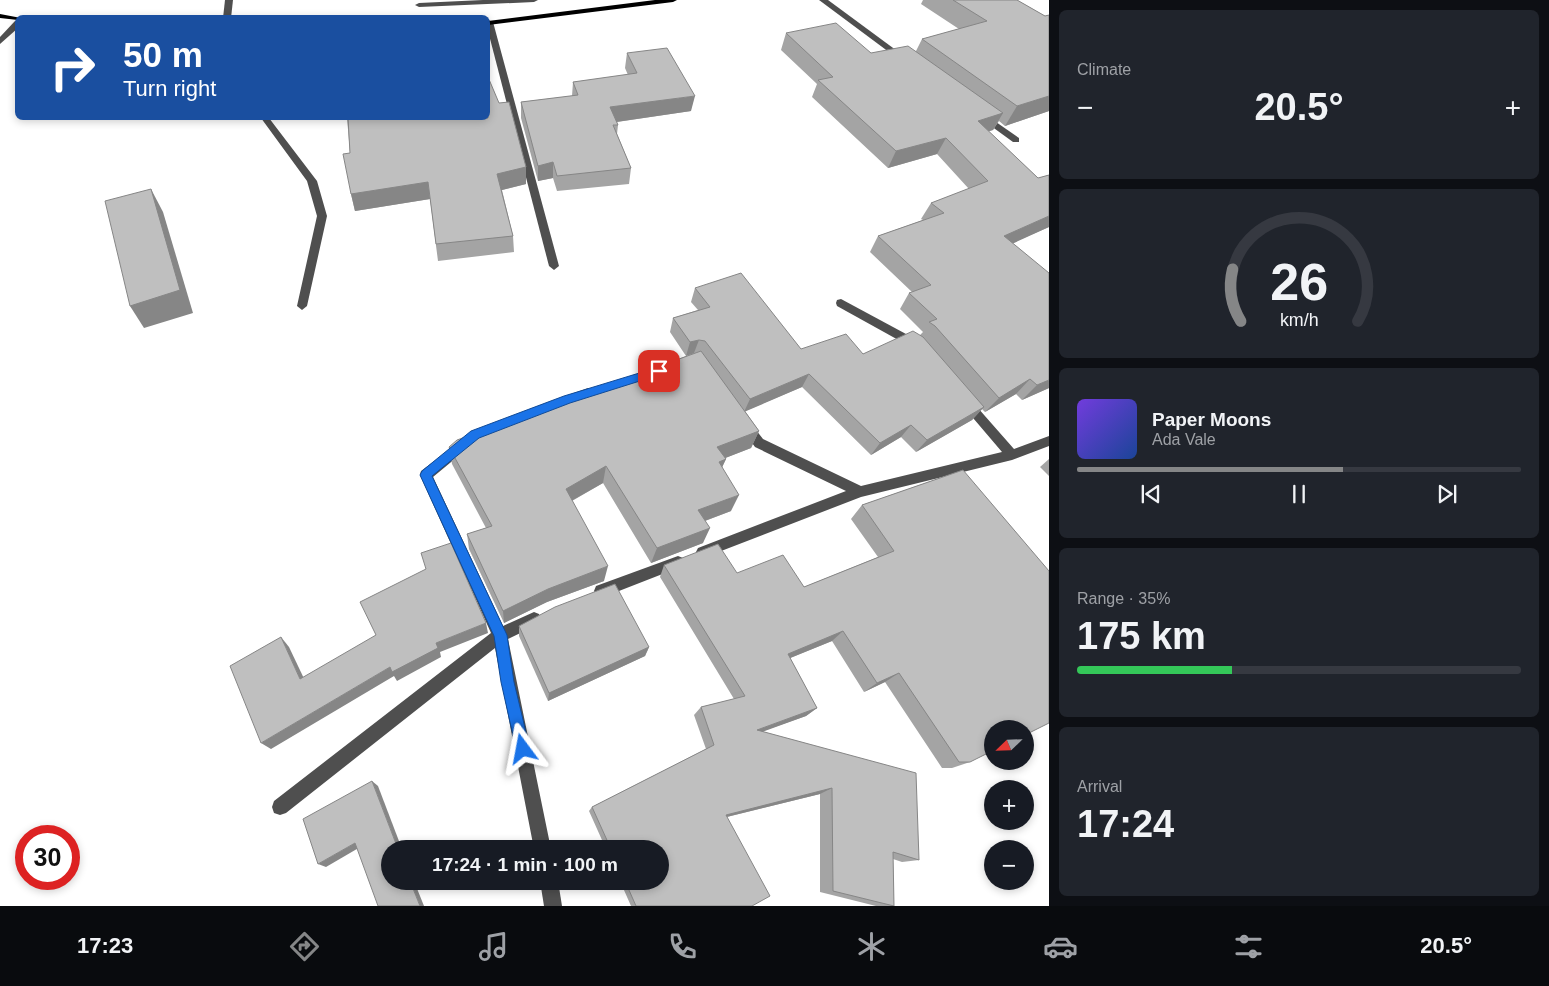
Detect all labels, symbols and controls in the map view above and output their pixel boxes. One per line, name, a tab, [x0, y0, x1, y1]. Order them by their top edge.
icon: right	[40, 35, 105, 100]
text: 50 m	[123, 35, 203, 74]
text: Climate	[1077, 61, 1131, 78]
text: Turn right	[123, 76, 216, 101]
text: 20.5°	[1254, 86, 1344, 128]
text: −	[1077, 92, 1093, 123]
text: +	[1505, 92, 1521, 123]
text: 26	[1270, 253, 1328, 311]
text: km/h	[1280, 310, 1318, 330]
pin	[638, 350, 680, 392]
icon: arrive	[645, 357, 673, 385]
text: Paper Moons	[1152, 409, 1271, 430]
text: Ada Vale	[1152, 431, 1216, 448]
icon: previous	[1137, 480, 1165, 508]
icon: pause	[1285, 480, 1313, 508]
icon: next	[1433, 480, 1461, 508]
text: Range · 35%	[1077, 590, 1170, 607]
text: 175 km	[1077, 615, 1206, 657]
north arrow	[984, 720, 1034, 770]
map controls	[984, 720, 1034, 890]
position arrow	[496, 722, 548, 774]
text: Arrival	[1077, 778, 1122, 795]
button: +	[984, 780, 1034, 830]
text: 17:24	[1077, 803, 1174, 845]
speed limit sign: 30	[15, 825, 80, 890]
button: −	[984, 840, 1034, 890]
text: 17:24 · 1 min · 100 m	[432, 854, 618, 875]
icon: directions	[287, 929, 322, 964]
icon: music	[476, 929, 511, 964]
icon: phone	[665, 929, 700, 964]
icon: climate	[854, 929, 889, 964]
icon: car	[1043, 929, 1078, 964]
icon: filters	[1231, 929, 1266, 964]
text: 17:23	[77, 933, 133, 958]
text: 20.5°	[1420, 933, 1472, 958]

